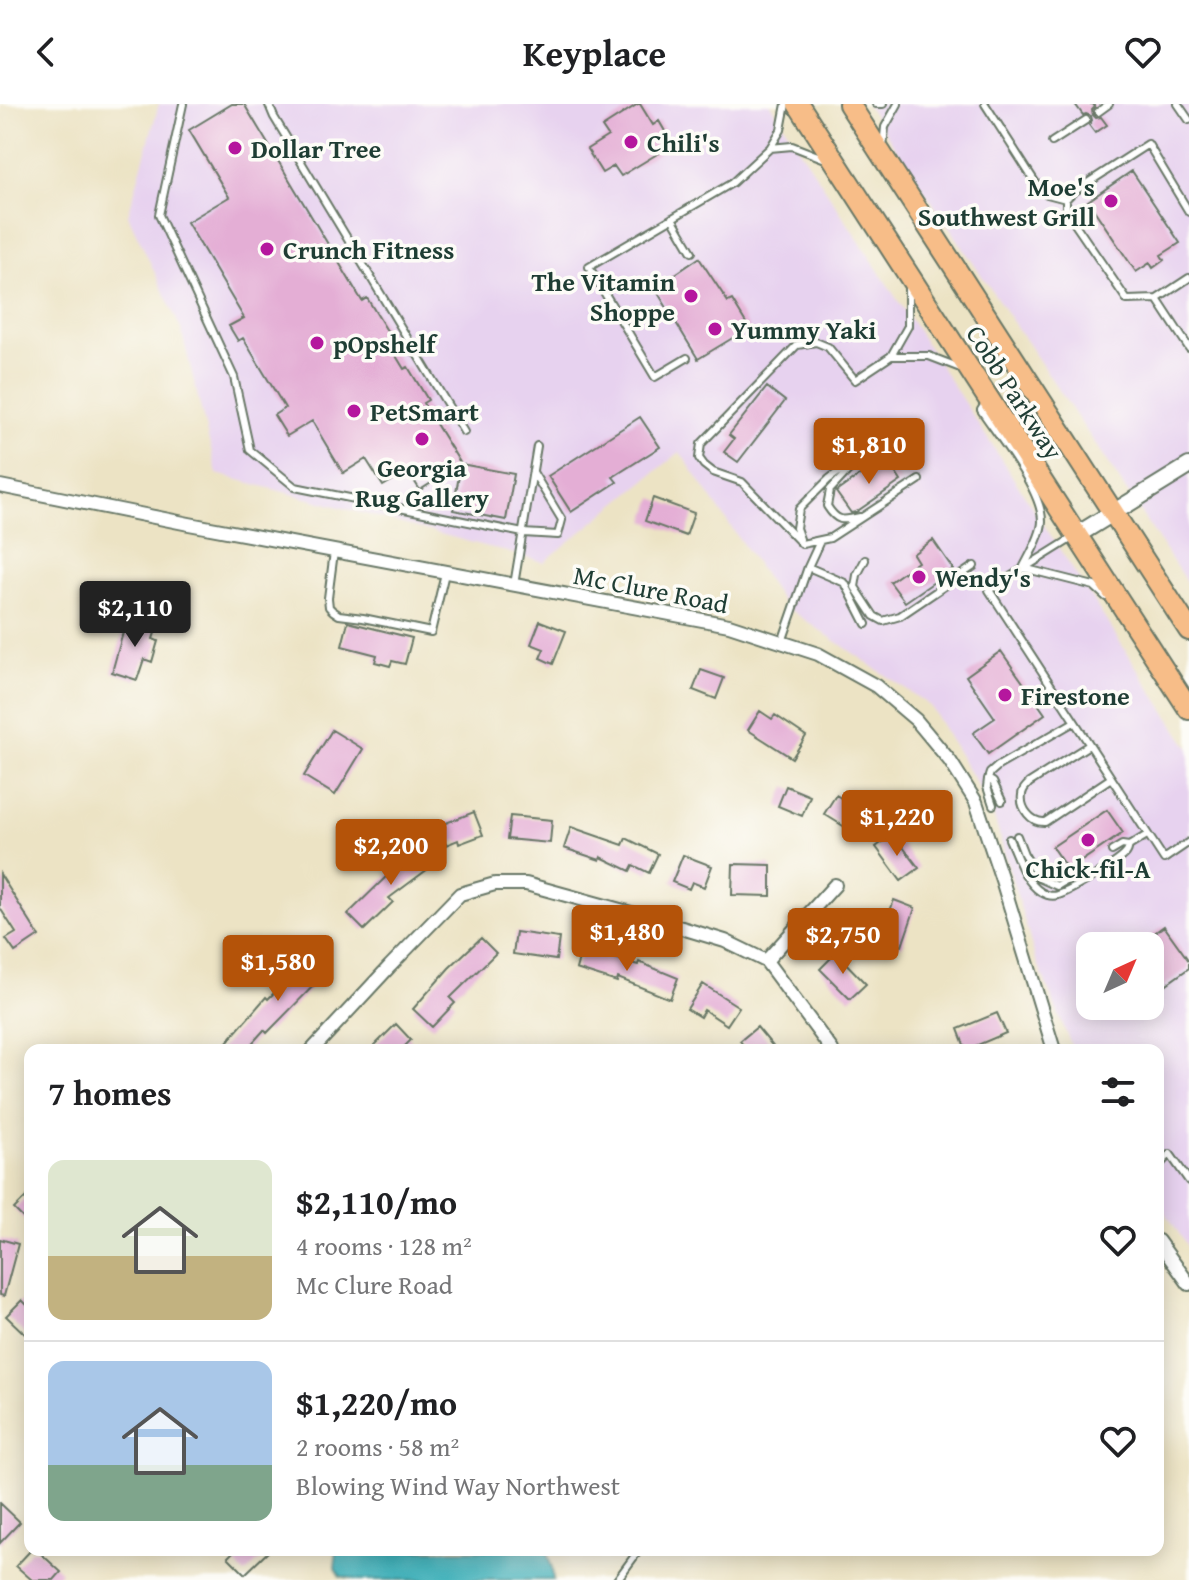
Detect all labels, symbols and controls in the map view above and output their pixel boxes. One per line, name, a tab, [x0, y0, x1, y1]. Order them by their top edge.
text: Keyplace	[523, 26, 666, 79]
icon: back	[24, 30, 68, 74]
icon: heart	[1121, 30, 1165, 74]
place label: Chili's	[647, 123, 720, 162]
place label: Dollar Tree	[251, 129, 382, 168]
marker: Chili's	[622, 133, 640, 151]
marker: Dollar Tree	[226, 139, 244, 157]
place label: Moe's Southwest Grill	[918, 167, 1095, 236]
marker: Moe's Southwest Grill	[1102, 192, 1120, 210]
place label: Crunch Fitness	[283, 230, 454, 269]
marker: Crunch Fitness	[258, 240, 276, 258]
place label: The Vitamin Shoppe	[531, 262, 676, 331]
marker: The Vitamin Shoppe	[682, 287, 700, 305]
place label: Yummy Yaki	[731, 310, 876, 349]
street label: Cobb Parkway	[957, 317, 1073, 467]
marker: Yummy Yaki	[706, 320, 724, 338]
place label: pOpshelf	[333, 324, 438, 363]
marker: pOpshelf	[308, 334, 326, 352]
place label: PetSmart	[370, 392, 479, 431]
marker: PetSmart	[345, 402, 363, 420]
pin: $1,810	[804, 418, 934, 486]
text: $1,810	[832, 424, 906, 463]
marker: Georgia Rug Gallery	[413, 430, 431, 448]
place label: Georgia Rug Gallery	[355, 448, 490, 517]
street label: Mc Clure Road	[570, 555, 732, 623]
place label: Wendy's	[935, 558, 1031, 597]
marker: Wendy's	[910, 568, 928, 586]
pin: $2,110	[70, 581, 200, 649]
text: $2,110	[98, 587, 172, 626]
place label: Firestone	[1021, 676, 1130, 715]
marker: Firestone	[996, 686, 1014, 704]
pin: $1,220	[832, 790, 962, 858]
text: $1,220	[860, 796, 934, 835]
pin: $2,200	[326, 819, 456, 887]
text: $2,200	[354, 825, 428, 864]
marker: Chick-fil-A	[1079, 831, 1097, 849]
place label: Chick-fil-A	[1025, 849, 1151, 888]
pin: $1,480	[562, 905, 692, 973]
pin: $2,750	[778, 908, 908, 976]
text: $1,480	[590, 911, 664, 950]
text: $2,750	[806, 914, 880, 953]
north arrow	[1076, 932, 1164, 1020]
map controls	[1076, 932, 1164, 1020]
pin: $1,580	[213, 935, 343, 1003]
text: $1,580	[241, 941, 315, 980]
text: 7 homes	[48, 1068, 172, 1117]
icon: filters	[1096, 1070, 1140, 1114]
text: $2,110/mo	[296, 1177, 457, 1226]
icon: home	[112, 1192, 208, 1288]
icon: heart	[1096, 1218, 1140, 1262]
text: 4 rooms · 128 m²	[296, 1226, 472, 1265]
text: Mc Clure Road	[296, 1265, 453, 1304]
text: $1,220/mo	[296, 1378, 457, 1427]
icon: home	[112, 1393, 208, 1489]
icon: heart	[1096, 1419, 1140, 1463]
text: 2 rooms · 58 m²	[296, 1427, 459, 1466]
text: Blowing Wind Way Northwest	[296, 1466, 620, 1505]

